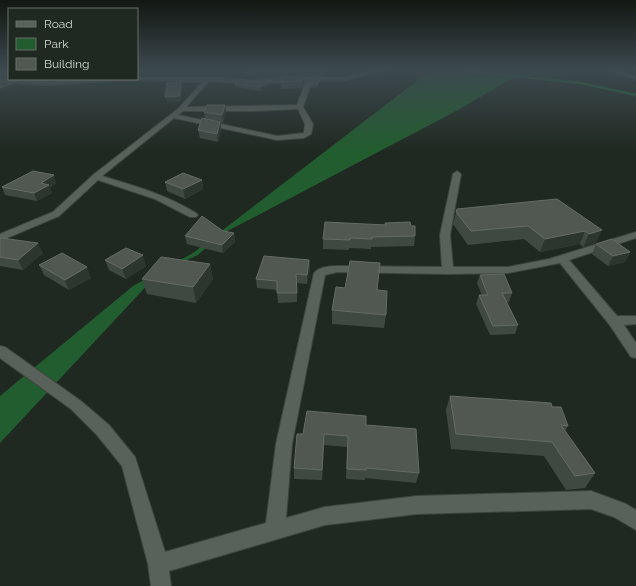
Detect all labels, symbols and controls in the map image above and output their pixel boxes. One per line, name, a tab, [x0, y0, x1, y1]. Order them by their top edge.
legend	[8, 8, 138, 80]
text: Road	[44, 17, 73, 31]
text: Park	[44, 37, 69, 51]
text: Building	[44, 57, 90, 71]

